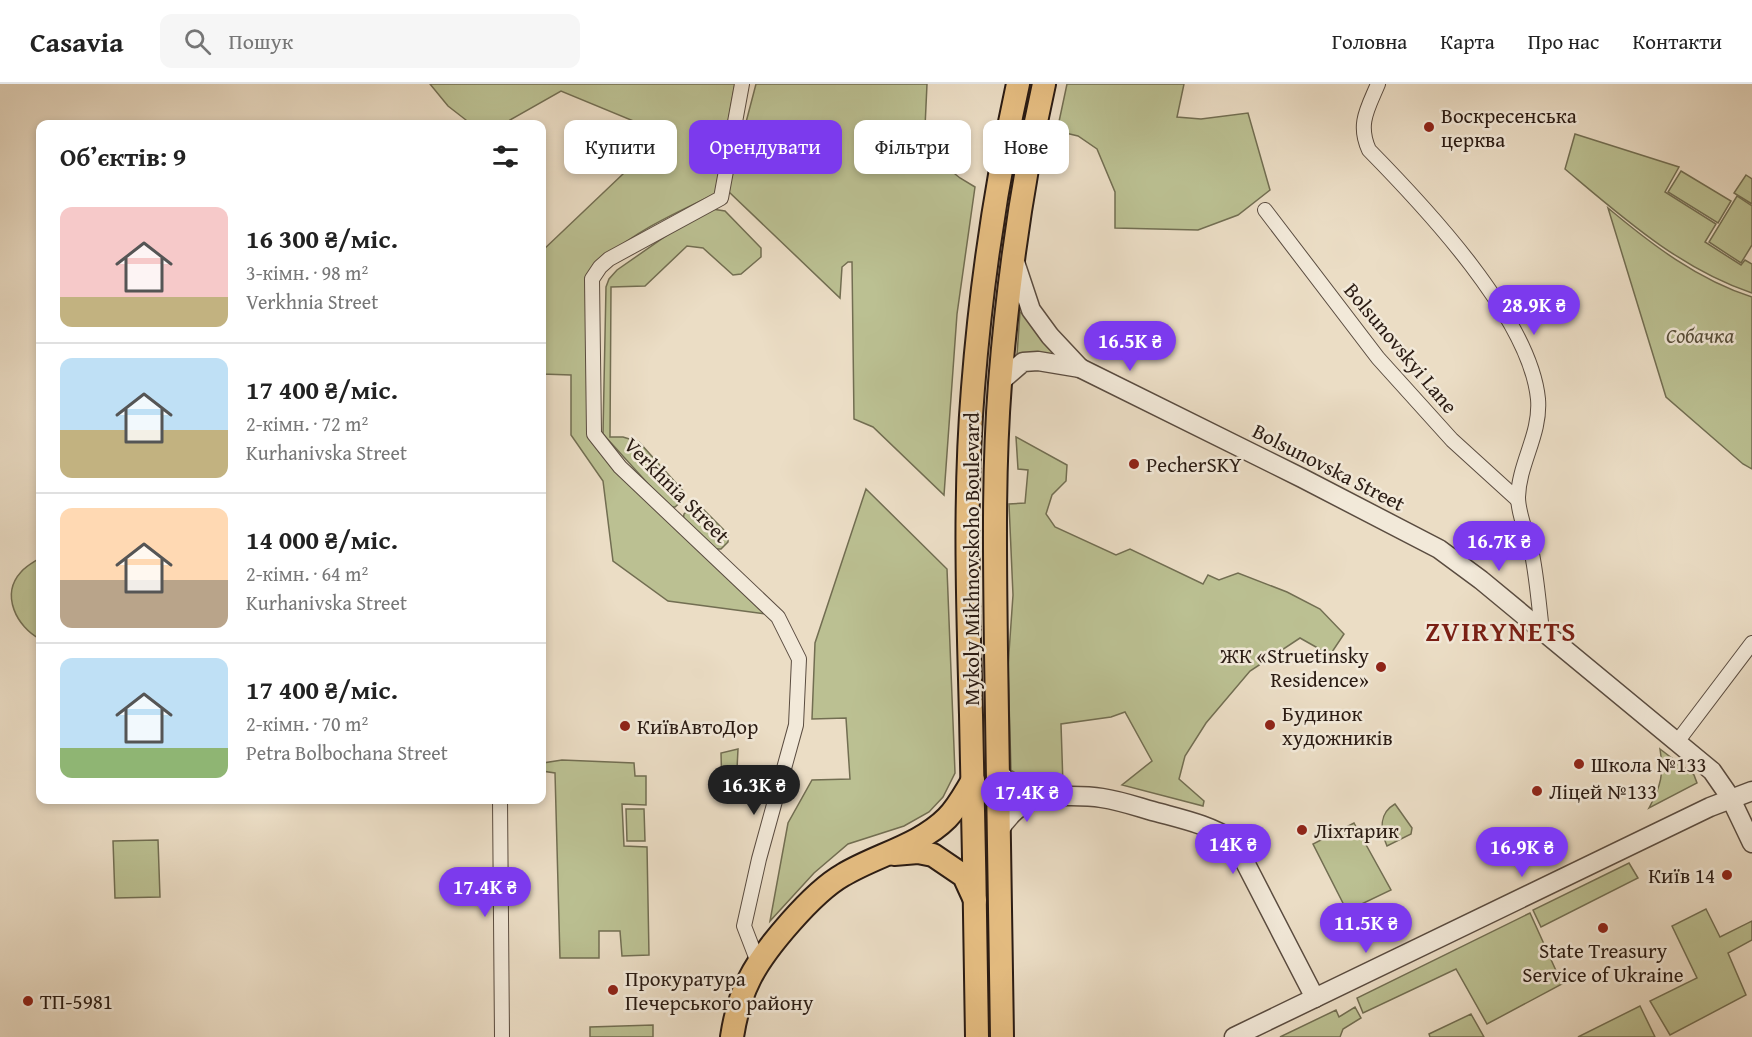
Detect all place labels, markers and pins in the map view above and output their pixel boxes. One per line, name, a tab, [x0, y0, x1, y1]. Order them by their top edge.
place label: Воскресенська церква	[1441, 100, 1577, 155]
marker: Воскресенська церква	[1422, 120, 1436, 134]
pin: 28.9K ₴	[1479, 285, 1589, 336]
pin: 16.5K ₴	[1075, 321, 1185, 372]
place label: PecherSKY	[1146, 449, 1242, 480]
marker: PecherSKY	[1127, 457, 1141, 471]
pin: 16.7K ₴	[1444, 521, 1554, 572]
place label: ЖК «Struetinsky Residence»	[1219, 640, 1370, 695]
marker: ЖК «Struetinsky Residence»	[1374, 660, 1388, 674]
place label: Будинок художників	[1282, 698, 1393, 753]
place label: КиївАвтоДор	[637, 711, 758, 742]
marker: Будинок художників	[1263, 718, 1277, 732]
marker: КиївАвтоДор	[618, 719, 632, 733]
place label: Школа №133	[1591, 749, 1707, 780]
marker: Школа №133	[1572, 757, 1586, 771]
pin: 16.3K ₴	[699, 765, 809, 816]
pin: 17.4K ₴	[972, 772, 1082, 823]
place label: Ліцей №133	[1549, 776, 1657, 807]
marker: Ліцей №133	[1530, 784, 1544, 798]
place label: Ліхтарик	[1314, 815, 1399, 846]
marker: Ліхтарик	[1295, 823, 1309, 837]
pin: 14K ₴	[1191, 824, 1275, 875]
pin: 16.9K ₴	[1467, 827, 1577, 878]
place label: Київ 14	[1648, 860, 1715, 891]
pin: 17.4K ₴	[430, 867, 540, 918]
marker: Київ 14	[1720, 868, 1734, 882]
pin: 11.5K ₴	[1311, 903, 1421, 954]
marker: State Treasury Service of Ukraine	[1596, 921, 1610, 935]
place label: State Treasury Service of Ukraine	[1522, 935, 1684, 990]
place label: Прокуратура Печерського району	[625, 963, 814, 1018]
marker: Прокуратура Печерського району	[606, 983, 620, 997]
place label: ТП-5981	[40, 986, 113, 1017]
marker: ТП-5981	[21, 994, 35, 1008]

